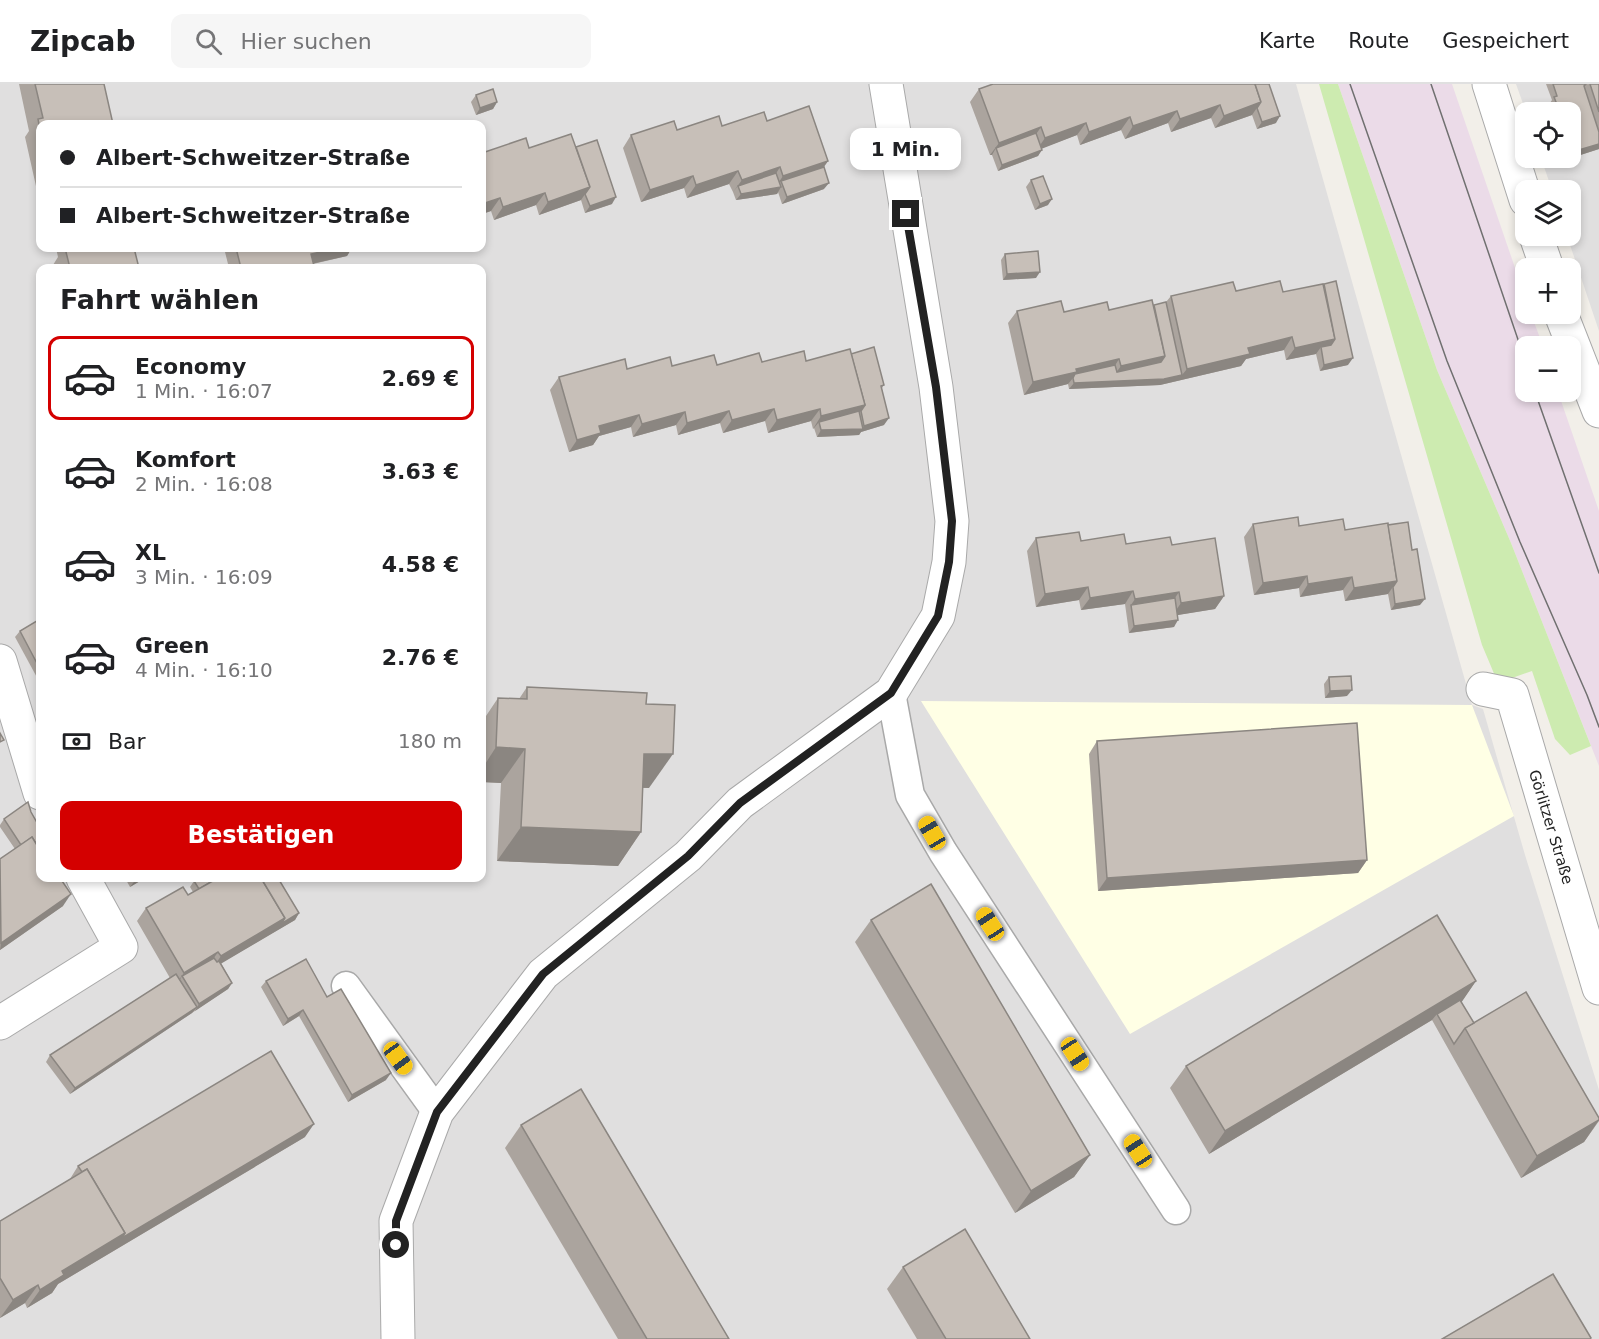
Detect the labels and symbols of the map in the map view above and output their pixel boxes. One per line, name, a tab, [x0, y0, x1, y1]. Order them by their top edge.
callout: 1 Min.	[850, 127, 962, 169]
route end	[892, 200, 919, 227]
street label: Görlitzer Straße	[1525, 768, 1577, 886]
car	[915, 813, 949, 853]
car	[973, 904, 1007, 944]
car	[1058, 1034, 1092, 1074]
car	[380, 1038, 416, 1078]
car	[1121, 1131, 1155, 1171]
route start	[382, 1231, 409, 1258]

